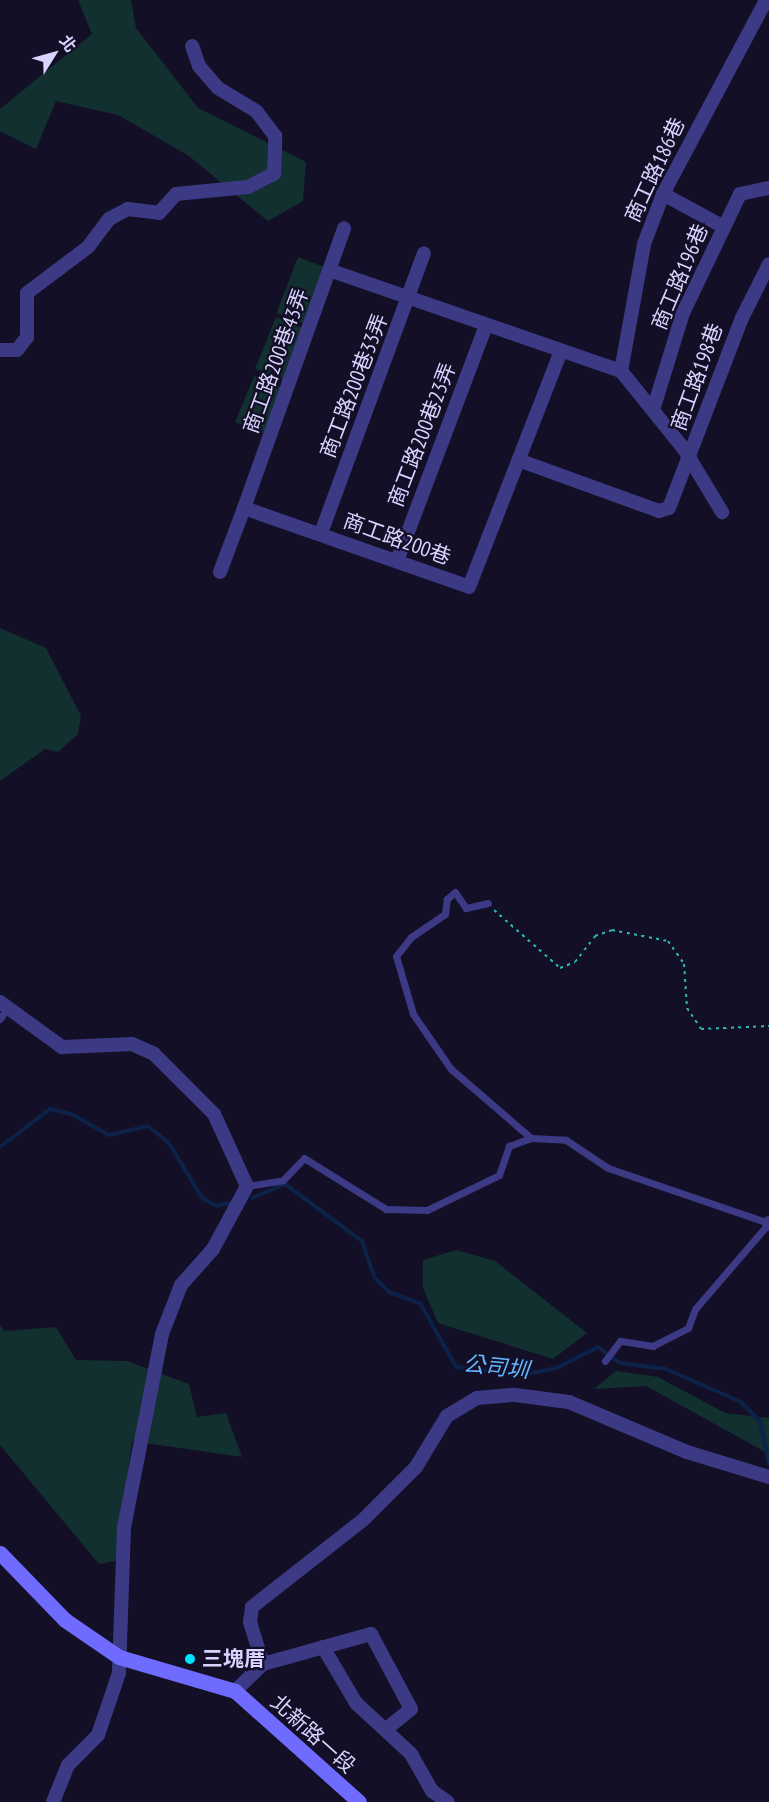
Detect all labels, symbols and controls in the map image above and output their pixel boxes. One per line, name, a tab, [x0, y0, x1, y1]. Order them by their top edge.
north arrow	[24, 24, 84, 84]
text: 北	[56, 31, 81, 56]
street label: 商工路186巷	[620, 114, 690, 226]
street label: 商工路196巷	[646, 220, 714, 334]
street label: 商工路200巷43弄	[238, 285, 314, 437]
street label: 商工路200巷33弄	[315, 310, 393, 462]
street label: 商工路198巷	[666, 320, 728, 434]
street label: 商工路200巷23弄	[383, 359, 461, 511]
street label: 商工路200巷	[340, 508, 454, 570]
water label: 公司圳	[462, 1350, 530, 1384]
place label: 三塊厝	[202, 1646, 265, 1672]
marker: 三塊厝	[183, 1652, 197, 1666]
street label: 北新路一段	[266, 1690, 360, 1778]

